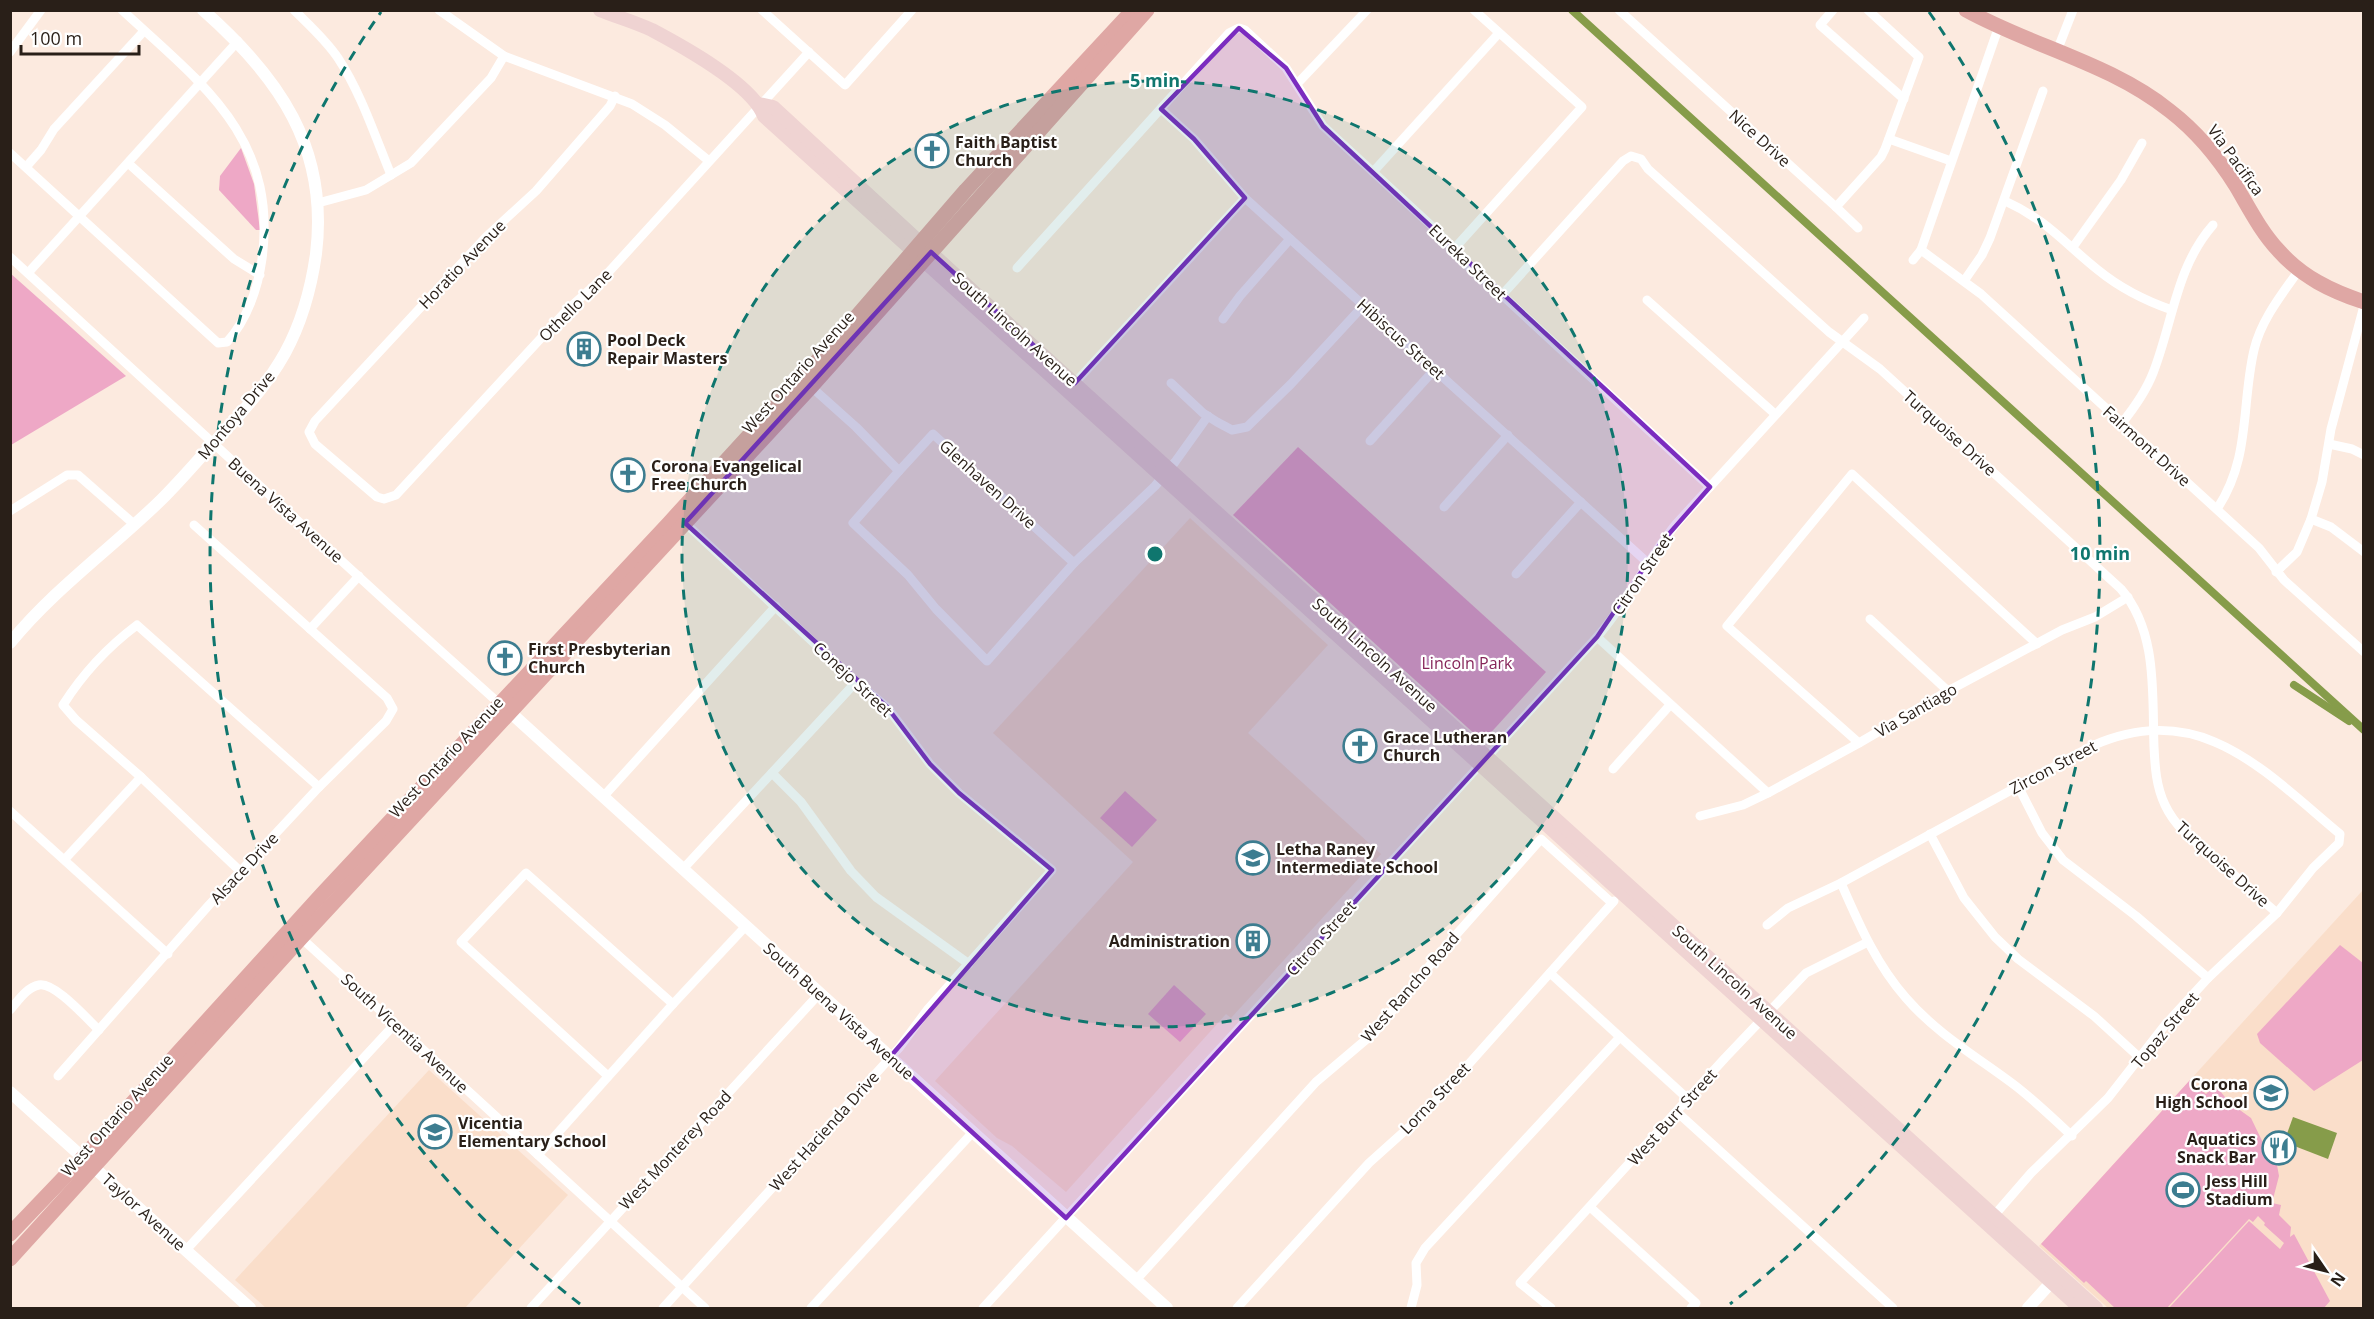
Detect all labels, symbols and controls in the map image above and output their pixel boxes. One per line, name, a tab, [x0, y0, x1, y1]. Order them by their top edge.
scale bar	[21, 18, 140, 56]
text: 100 m	[30, 26, 82, 50]
text: 5 min	[1130, 68, 1180, 92]
street label: Nice Drive	[1724, 104, 1796, 172]
street label: Via Pacifica	[2203, 120, 2269, 200]
place label: Faith Baptist Church	[955, 131, 1057, 171]
church icon: Faith Baptist Church	[914, 133, 950, 169]
street label: Horatio Avenue	[414, 215, 510, 313]
street label: Eureka Street	[1424, 219, 1512, 305]
street label: Othello Lane	[534, 264, 616, 346]
street label: South Lincoln Avenue	[948, 267, 1082, 391]
street label: Hibiscus Street	[1352, 294, 1450, 385]
street label: West Ontario Avenue	[737, 306, 859, 438]
place label: Pool Deck Repair Masters	[607, 329, 727, 369]
building icon: Pool Deck Repair Masters	[566, 331, 602, 367]
street label: Montoya Drive	[192, 366, 280, 464]
street label: Turquoise Drive	[1899, 385, 2001, 481]
street label: Fairmont Drive	[2098, 401, 2196, 491]
street label: Glenhaven Drive	[935, 435, 1041, 533]
street label: Buena Vista Avenue	[224, 452, 348, 568]
place label: Corona Evangelical Free Church	[651, 455, 802, 495]
church icon: Corona Evangelical Free Church	[610, 457, 646, 493]
street label: Citron Street	[1606, 528, 1678, 619]
text: 10 min	[2070, 541, 2130, 565]
centre of rings	[1145, 544, 1165, 564]
street label: South Lincoln Avenue	[1308, 593, 1442, 717]
street label: Conejo Street	[809, 637, 898, 722]
place label: First Presbyterian Church	[528, 638, 671, 678]
church icon: First Presbyterian Church	[487, 640, 523, 676]
park label: Lincoln Park	[1422, 652, 1513, 674]
street label: Via Santiago	[1871, 678, 1961, 742]
street label: West Ontario Avenue	[384, 692, 508, 822]
place label: Grace Lutheran Church	[1383, 726, 1507, 766]
church icon: Grace Lutheran Church	[1342, 728, 1378, 764]
street label: Zircon Street	[2006, 735, 2101, 799]
street label: Turquoise Drive	[2172, 816, 2274, 912]
street label: Alsace Drive	[205, 827, 283, 909]
place label: Letha Raney Intermediate School	[1276, 838, 1438, 878]
school or university icon: Letha Raney Intermediate School	[1235, 840, 1271, 876]
street label: Citron Street	[1281, 895, 1361, 981]
street label: South Lincoln Avenue	[1668, 920, 1802, 1044]
building icon: Administration	[1235, 923, 1271, 959]
street label: West Rancho Road	[1356, 927, 1464, 1047]
place label: Administration	[1109, 930, 1230, 952]
street label: South Buena Vista Avenue	[759, 937, 919, 1085]
street label: South Vicentia Avenue	[337, 968, 473, 1098]
street label: Topaz Street	[2127, 987, 2204, 1073]
street label: West Ontario Avenue	[56, 1049, 178, 1181]
street label: Lorna Street	[1395, 1057, 1475, 1139]
street label: West Burr Street	[1623, 1064, 1722, 1170]
street label: West Hacienda Drive	[764, 1066, 884, 1196]
place label: Corona High School	[2155, 1073, 2248, 1113]
school or university icon: Corona High School	[2253, 1075, 2289, 1111]
street label: West Monterey Road	[614, 1086, 736, 1214]
place label: Vicentia Elementary School	[458, 1112, 606, 1152]
school or university icon: Vicentia Elementary School	[417, 1114, 453, 1150]
place label: Aquatics Snack Bar	[2177, 1128, 2256, 1168]
restaurant icon: Aquatics Snack Bar	[2261, 1130, 2297, 1166]
street label: Taylor Avenue	[97, 1168, 191, 1256]
place label: Jess Hill Stadium	[2204, 1170, 2273, 1210]
sports icon: Jess Hill Stadium	[2165, 1172, 2201, 1208]
north arrow	[2296, 1241, 2356, 1301]
text: N	[2326, 1268, 2351, 1291]

